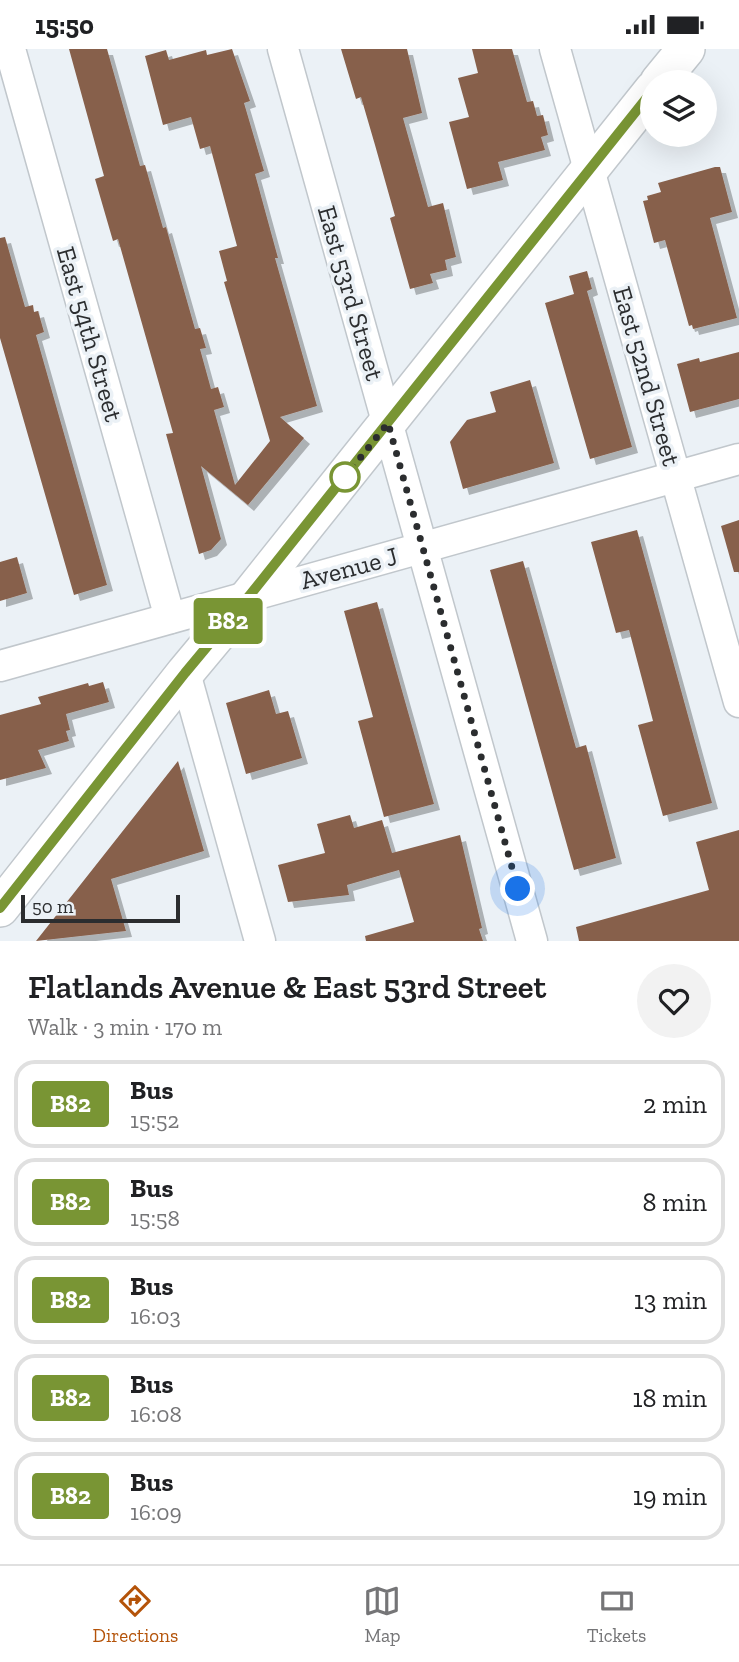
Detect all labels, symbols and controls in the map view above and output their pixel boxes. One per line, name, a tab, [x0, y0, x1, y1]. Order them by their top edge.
text: 15:50	[35, 9, 94, 41]
map controls	[640, 70, 717, 147]
button: layers	[640, 70, 717, 147]
street label: East 53rd Street	[311, 202, 391, 384]
street label: East 54th Street	[50, 243, 130, 425]
street label: East 52nd Street	[606, 283, 688, 470]
unlabelled marker	[330, 462, 360, 492]
street label: Avenue J	[297, 540, 401, 596]
line badge: B82	[188, 598, 268, 644]
text: B82	[208, 606, 248, 635]
your location	[500, 871, 535, 906]
scale bar	[21, 892, 180, 924]
text: 50 m	[32, 895, 73, 918]
button: heart	[637, 964, 711, 1038]
text: Flatlands Avenue & East 53rd Street	[28, 967, 546, 1006]
text: Walk · 3 min · 170 m	[28, 1013, 222, 1041]
text: Bus	[130, 1074, 173, 1106]
text: 2 min	[643, 1088, 707, 1120]
text: B82	[50, 1089, 91, 1118]
text: 15:52	[130, 1106, 179, 1134]
text: Bus	[130, 1172, 173, 1204]
text: 8 min	[642, 1186, 707, 1218]
text: B82	[50, 1187, 91, 1216]
text: 15:58	[130, 1204, 180, 1232]
text: Bus	[130, 1270, 173, 1302]
text: 13 min	[634, 1284, 707, 1316]
text: B82	[50, 1285, 91, 1314]
text: 16:03	[130, 1302, 181, 1330]
text: Bus	[130, 1368, 173, 1400]
text: 18 min	[632, 1382, 707, 1414]
text: B82	[50, 1383, 91, 1412]
text: 16:08	[130, 1400, 182, 1428]
text: Bus	[130, 1466, 173, 1498]
text: 19 min	[633, 1480, 707, 1512]
text: B82	[50, 1481, 91, 1510]
text: 16:09	[130, 1498, 182, 1526]
tab: Directions	[93, 1582, 178, 1647]
tab: Map	[363, 1582, 401, 1647]
tab: Tickets	[587, 1582, 646, 1647]

